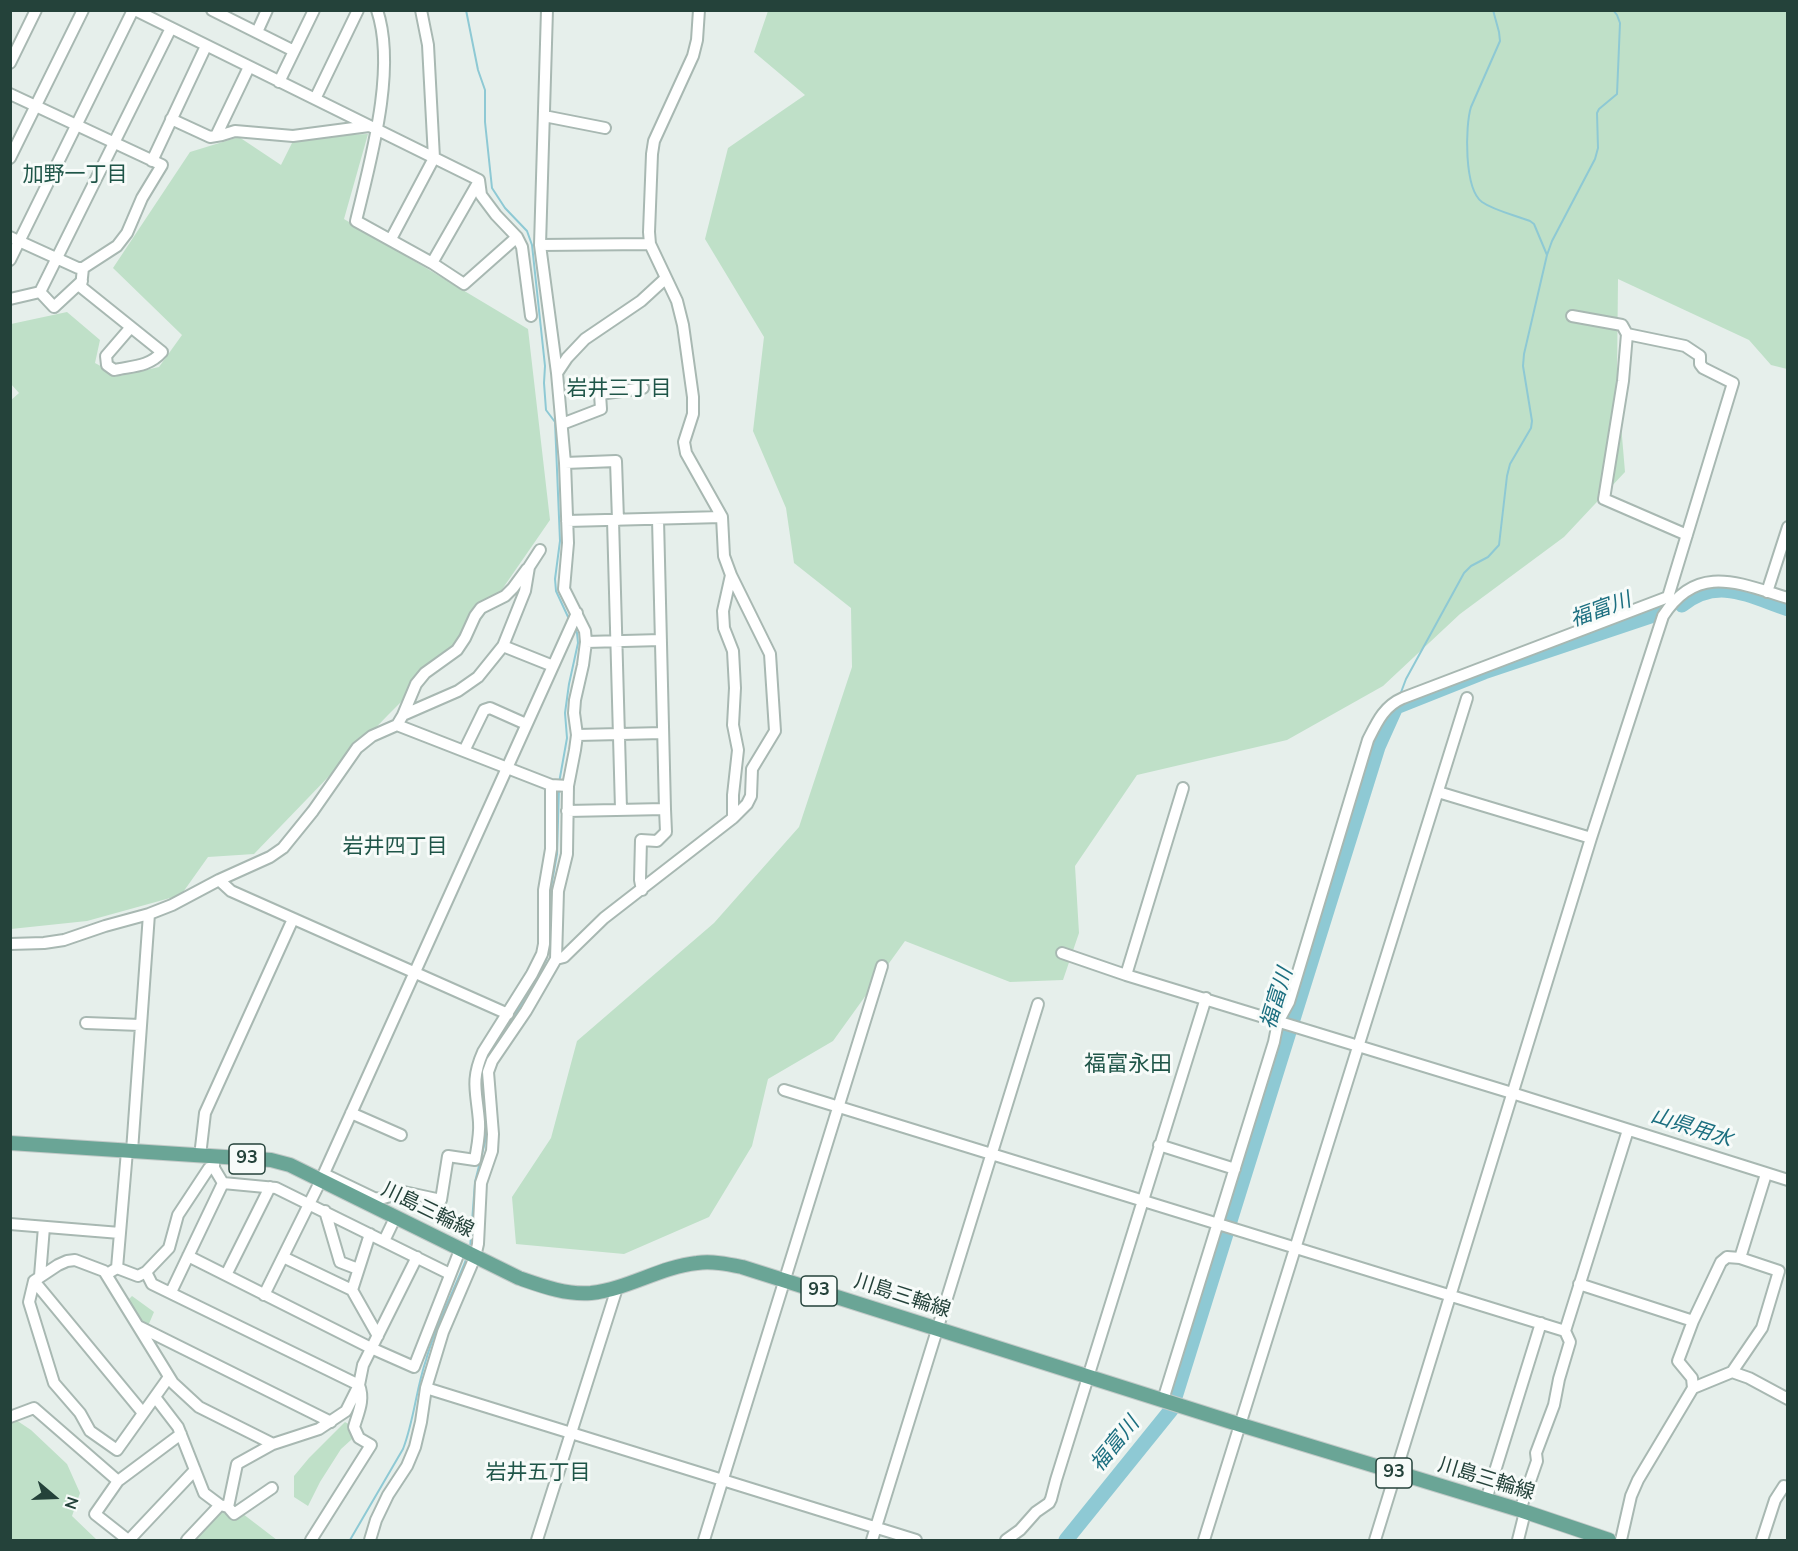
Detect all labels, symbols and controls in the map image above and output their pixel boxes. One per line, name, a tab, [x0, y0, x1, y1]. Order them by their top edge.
district label: 加野一丁目	[23, 163, 127, 189]
district label: 岩井三丁目	[567, 377, 671, 403]
water label: 福富川	[1567, 588, 1635, 634]
district label: 岩井四丁目	[343, 835, 447, 861]
water label: 福富川	[1257, 965, 1299, 1033]
district label: 福富永田	[1084, 1053, 1172, 1079]
water label: 山県用水	[1647, 1104, 1735, 1154]
road number: 93	[229, 1144, 265, 1174]
street label: 川島三輪線	[377, 1178, 477, 1244]
street label: 川島三輪線	[851, 1270, 953, 1324]
road number: 93	[801, 1276, 837, 1306]
water label: 福富川	[1086, 1413, 1146, 1477]
street label: 川島三輪線	[1435, 1454, 1537, 1506]
road number: 93	[1376, 1458, 1412, 1488]
district label: 岩井五丁目	[486, 1461, 590, 1487]
north arrow	[24, 1467, 84, 1527]
text: N	[59, 1494, 83, 1512]

